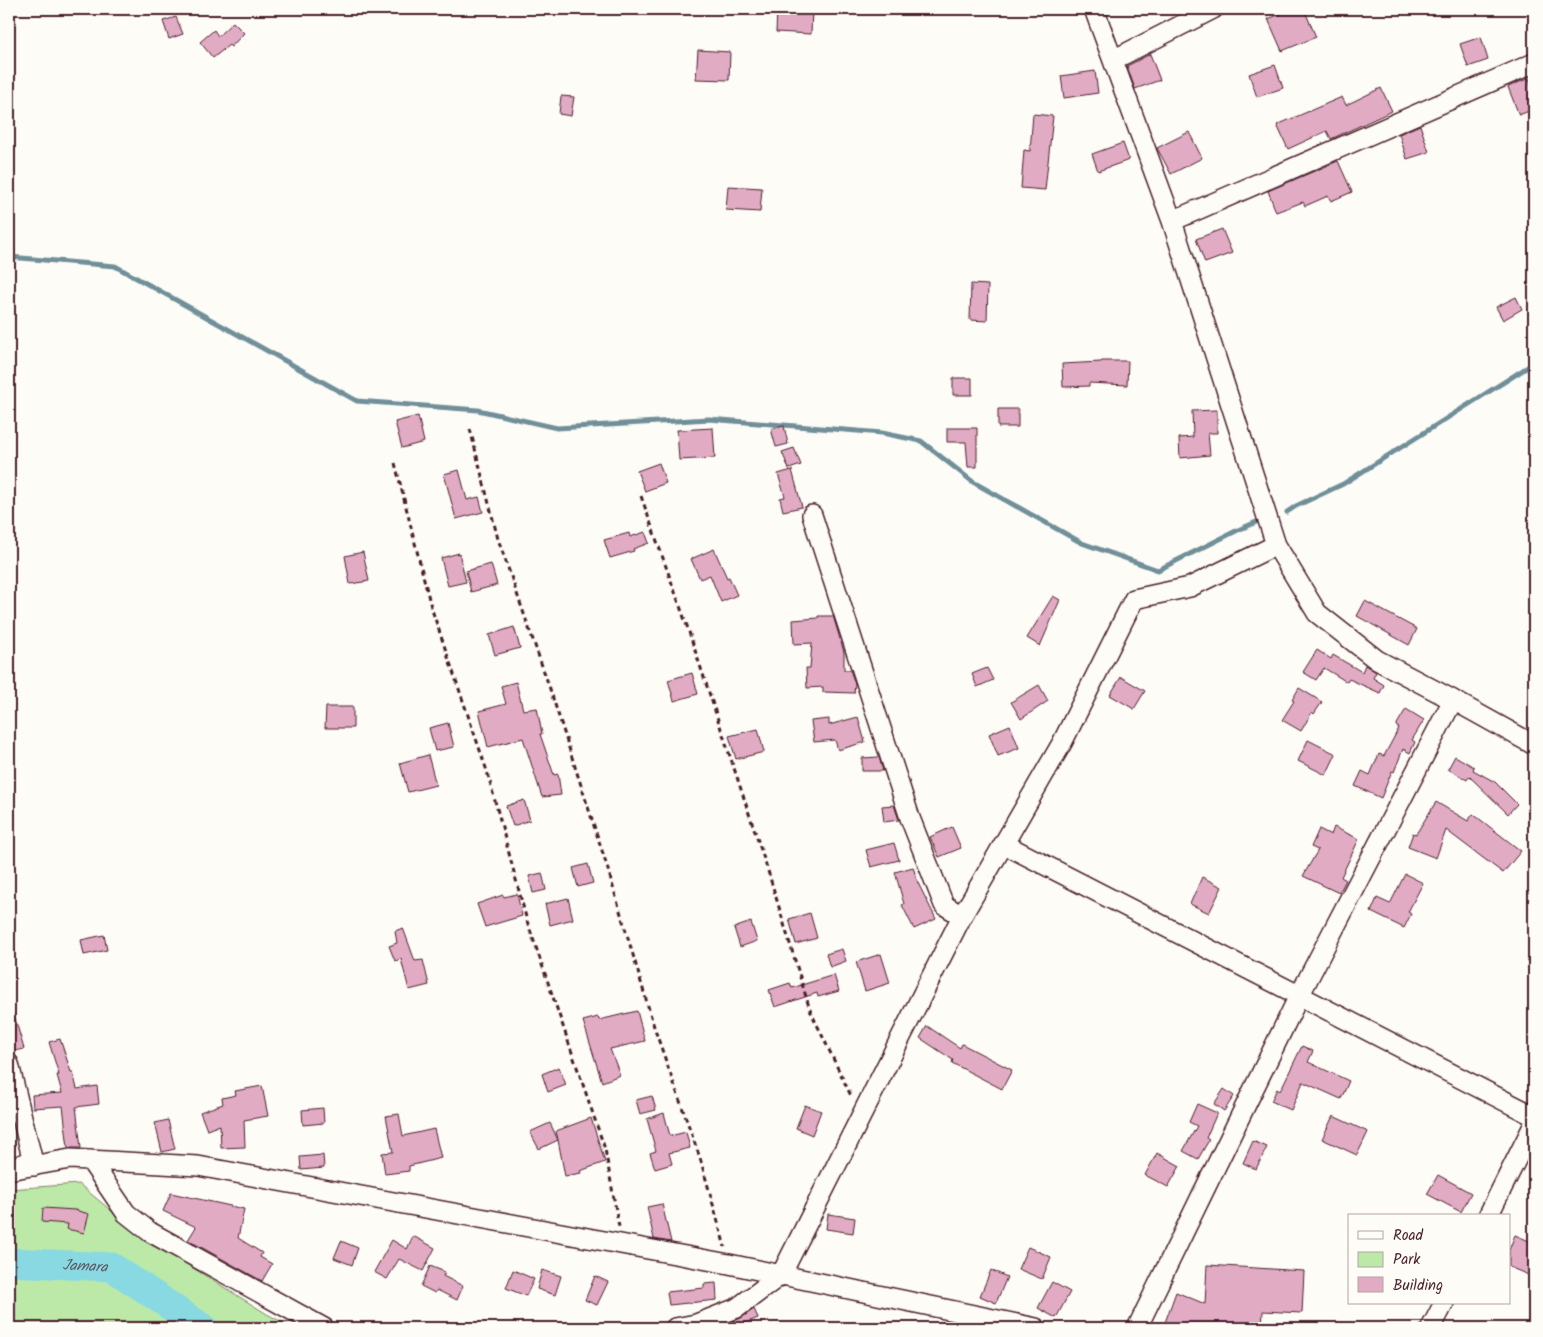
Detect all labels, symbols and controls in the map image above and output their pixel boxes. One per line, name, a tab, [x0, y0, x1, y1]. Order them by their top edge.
legend	[1348, 1214, 1510, 1304]
text: Road	[1393, 1224, 1424, 1248]
text: Park	[1393, 1248, 1421, 1272]
water label: Jamara	[62, 1254, 109, 1280]
text: Building	[1393, 1274, 1443, 1298]

